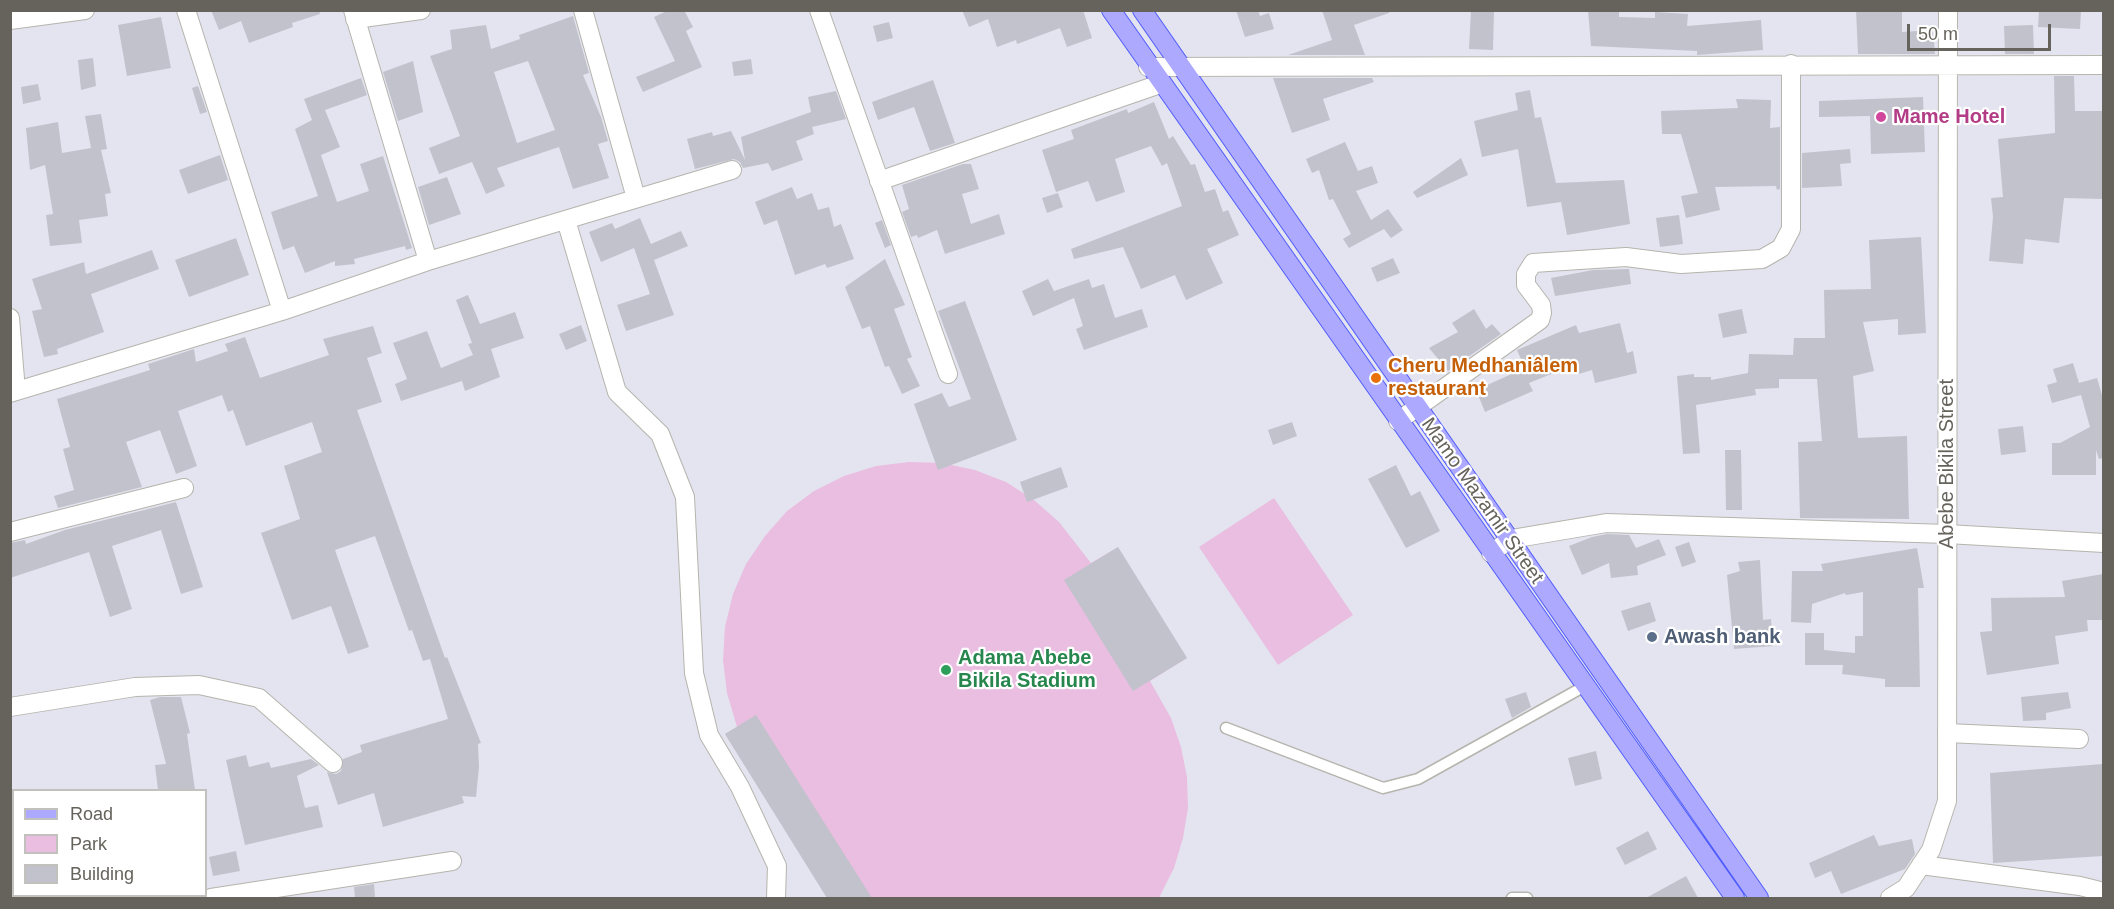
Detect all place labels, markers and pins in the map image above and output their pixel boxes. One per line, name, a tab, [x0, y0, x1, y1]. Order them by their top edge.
place label: Mame Hotel	[1893, 105, 2005, 129]
marker: Mame Hotel	[1874, 110, 1888, 124]
place label: Cheru Medhaniâlem restaurant	[1388, 354, 1578, 401]
marker: Cheru Medhaniâlem restaurant	[1369, 371, 1383, 385]
place label: Awash bank	[1664, 625, 1780, 649]
marker: Awash bank	[1645, 630, 1659, 644]
place label: Adama Abebe Bikila Stadium	[958, 646, 1096, 693]
marker: Adama Abebe Bikila Stadium	[939, 663, 953, 677]

